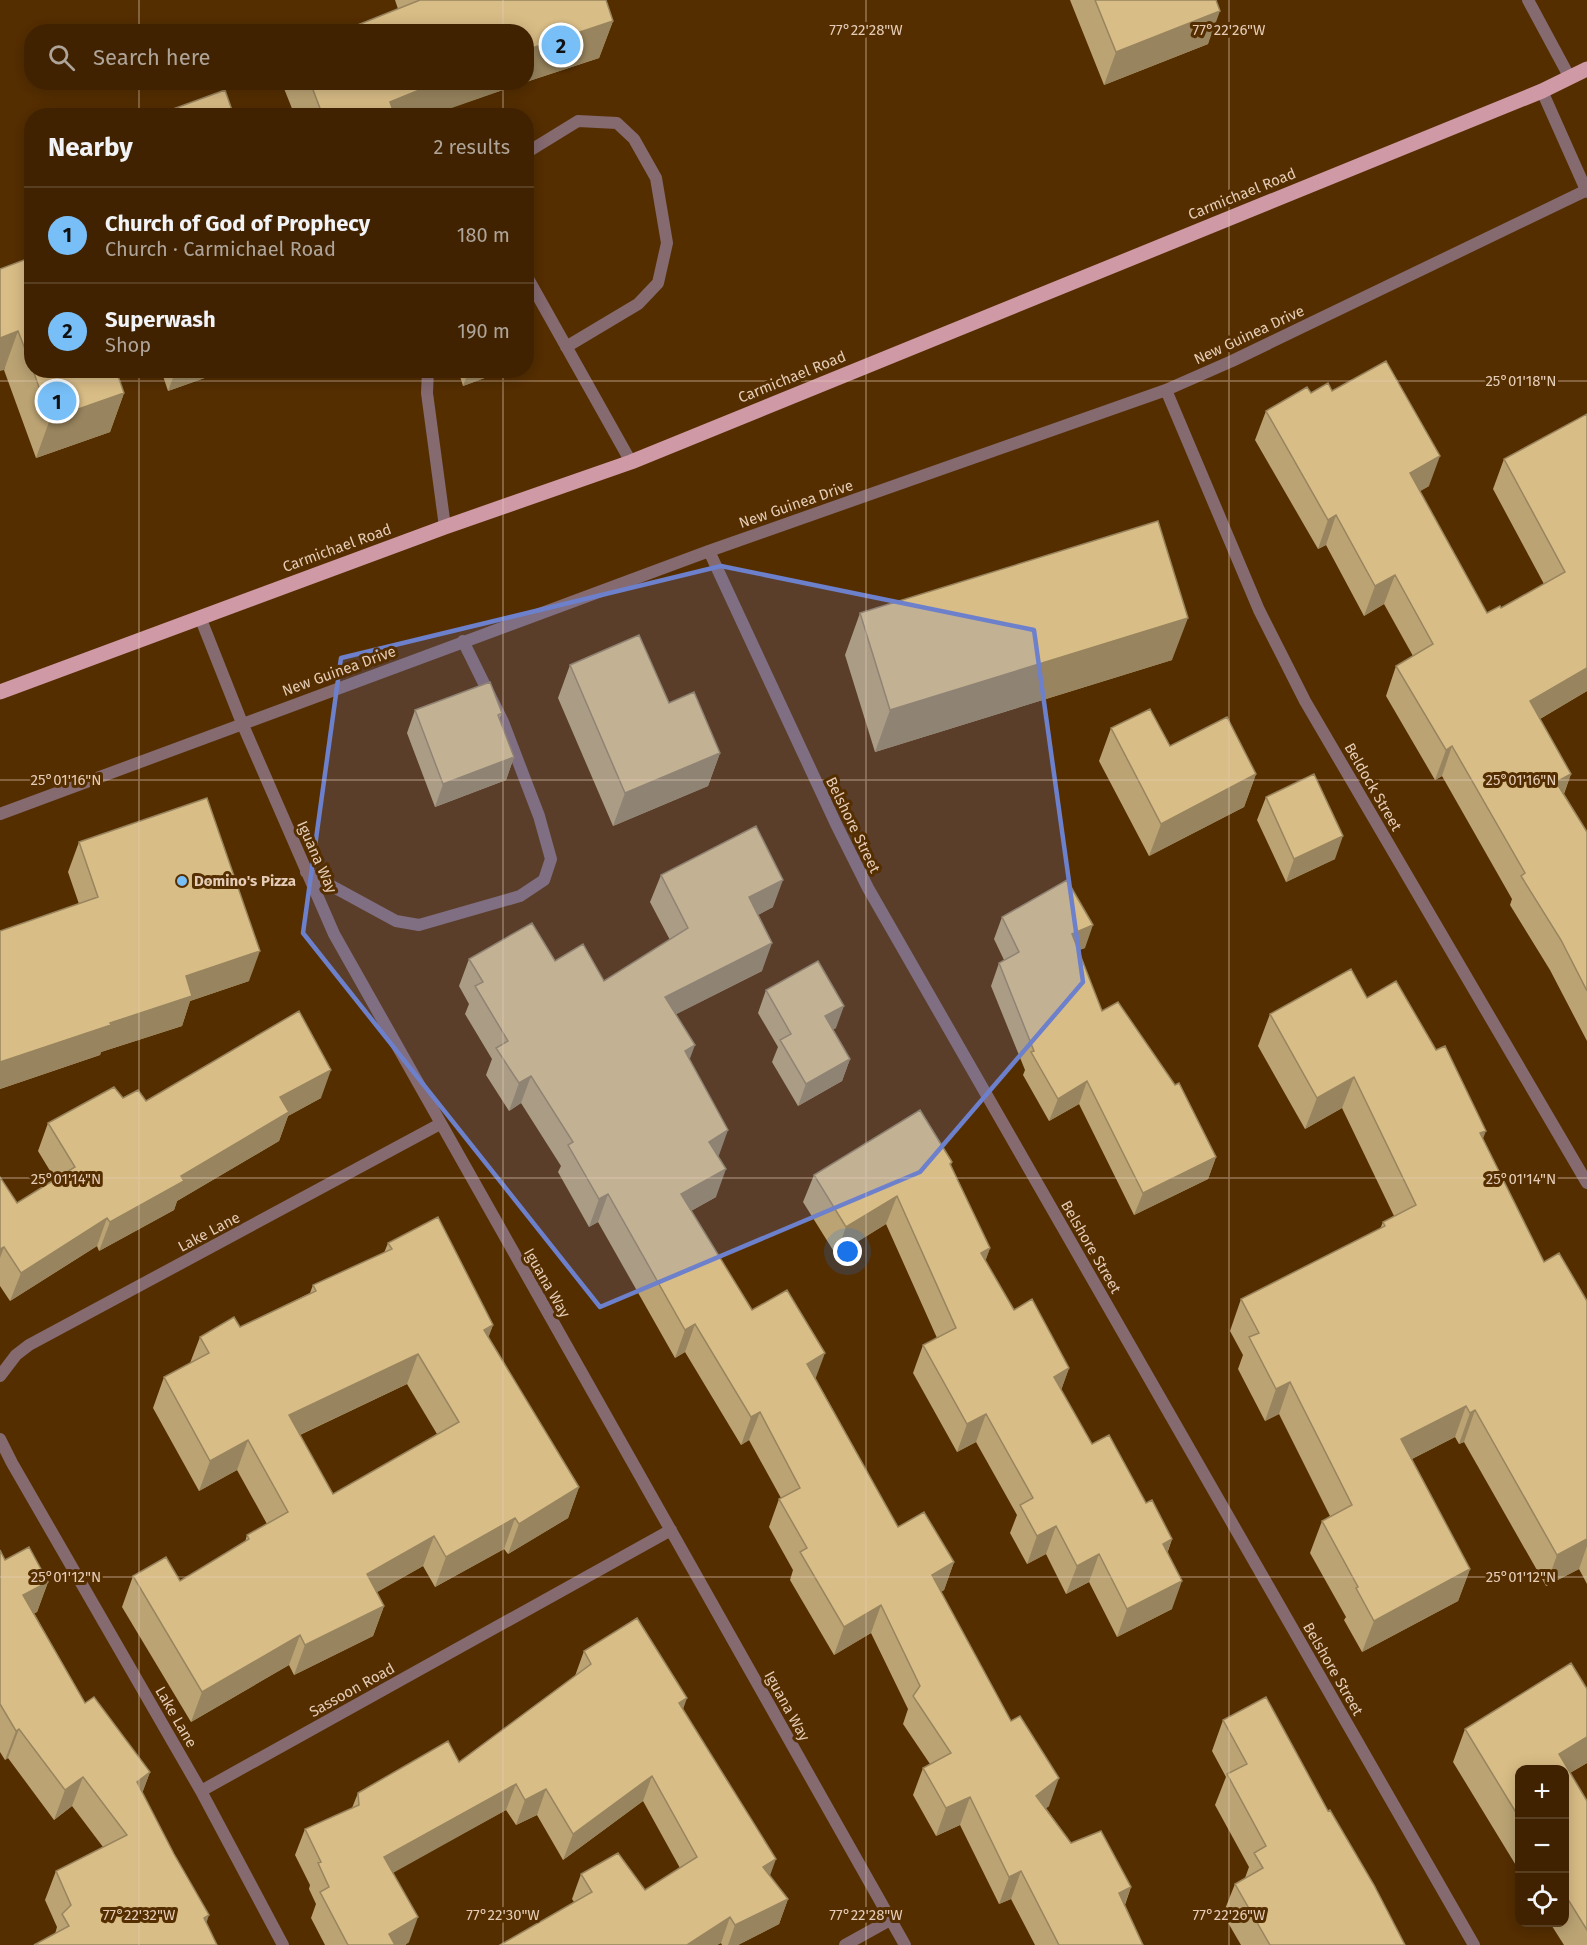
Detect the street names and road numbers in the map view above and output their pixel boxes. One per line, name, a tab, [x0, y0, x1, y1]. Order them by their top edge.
street label: Carmichael Road	[1186, 164, 1298, 224]
street label: New Guinea Drive	[1191, 302, 1307, 368]
street label: Carmichael Road	[736, 347, 848, 407]
street label: New Guinea Drive	[736, 476, 856, 532]
street label: Carmichael Road	[280, 520, 394, 576]
street label: New Guinea Drive	[280, 642, 398, 700]
street label: Beldock Street	[1340, 740, 1406, 835]
street label: Belshore Street	[822, 774, 884, 876]
street label: Iguana Way	[293, 818, 341, 896]
street label: Belshore Street	[1057, 1197, 1125, 1297]
street label: Lake Lane	[175, 1208, 243, 1256]
street label: Iguana Way	[520, 1245, 574, 1321]
street label: Belshore Street	[1299, 1619, 1367, 1719]
street label: Sassoon Road	[306, 1659, 398, 1721]
street label: Iguana Way	[760, 1668, 814, 1745]
street label: Lake Lane	[151, 1683, 201, 1751]

